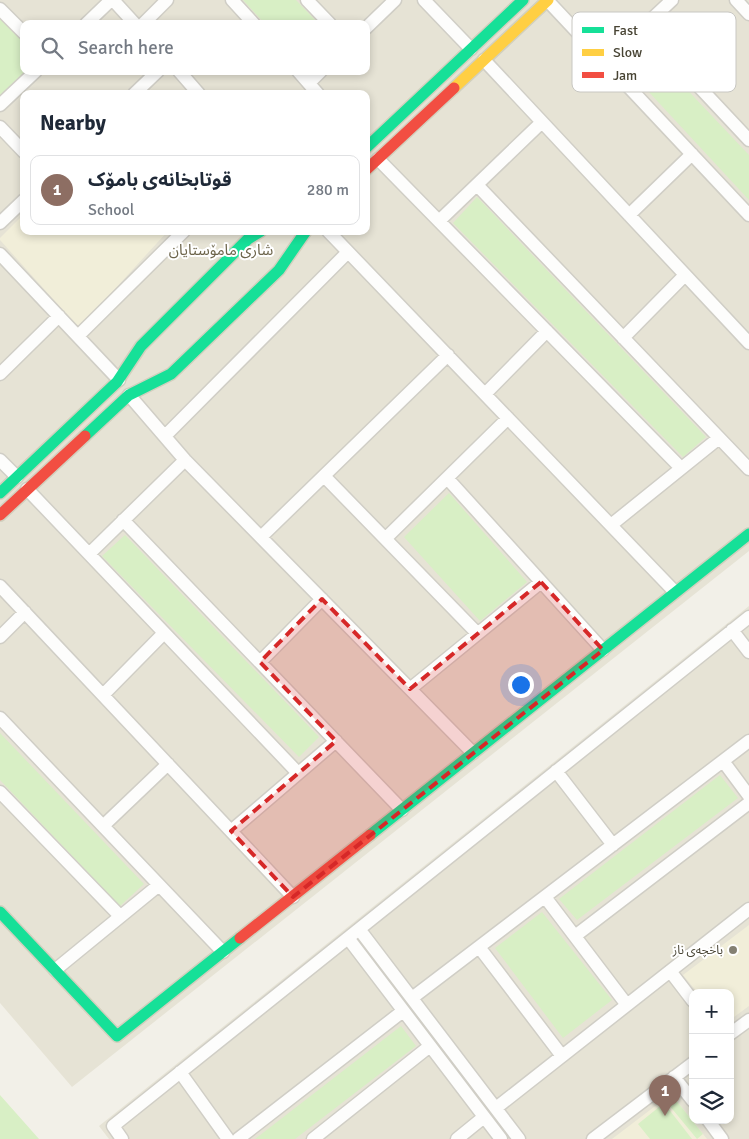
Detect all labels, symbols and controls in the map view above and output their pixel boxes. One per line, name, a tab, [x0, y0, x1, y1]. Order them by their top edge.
legend	[572, 12, 736, 92]
search box	[20, 20, 370, 75]
text: Fast	[613, 22, 638, 39]
icon: search	[38, 34, 66, 62]
text: Search here	[78, 36, 174, 60]
text: Slow	[613, 44, 642, 61]
text: Jam	[613, 67, 637, 84]
text: Nearby	[40, 110, 106, 136]
text: قوتابخانەی بامۆک	[88, 168, 232, 192]
text: 1	[53, 180, 61, 200]
text: 280 m	[307, 180, 349, 200]
text: School	[88, 200, 134, 220]
district label: شاری مامۆستایان	[169, 241, 273, 259]
your location	[508, 672, 534, 698]
place label: باخچەی ناز	[672, 943, 723, 958]
marker: باخچەی ناز	[727, 944, 739, 956]
map controls	[689, 989, 734, 1124]
button: +	[689, 989, 734, 1034]
button: −	[689, 1034, 734, 1079]
pin: 1	[649, 1075, 681, 1116]
button: layers	[689, 1079, 734, 1124]

